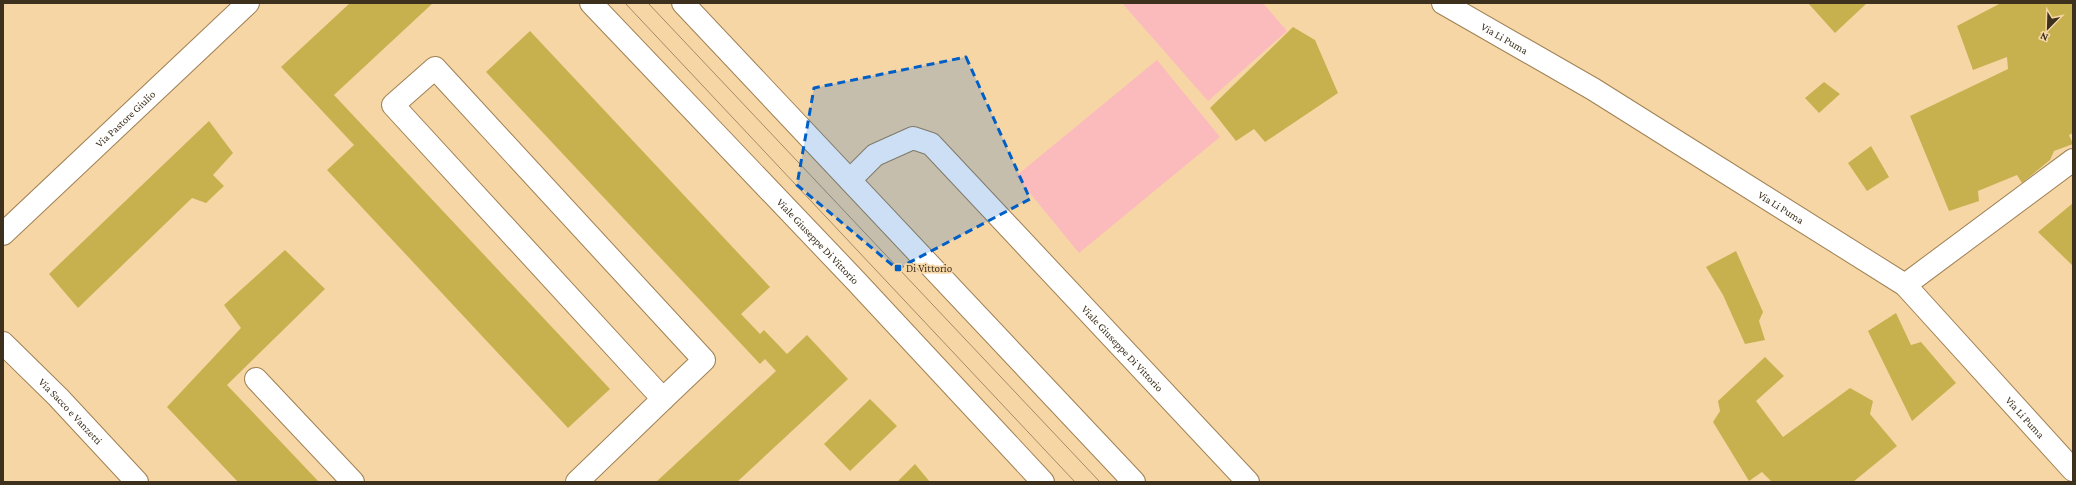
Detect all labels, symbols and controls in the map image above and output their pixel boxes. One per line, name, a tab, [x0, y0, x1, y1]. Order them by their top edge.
north arrow	[2028, 8, 2068, 48]
street label: Via Li Puma	[1479, 20, 1530, 56]
text: N	[2038, 30, 2050, 44]
street label: Via Pastore Giulio	[93, 87, 158, 150]
street label: Via Li Puma	[1756, 188, 1806, 226]
street label: Viale Giuseppe Di Vittorio	[774, 196, 862, 287]
place label: Di Vittorio	[906, 262, 953, 274]
marker: Di Vittorio	[893, 263, 903, 273]
street label: Viale Giuseppe Di Vittorio	[1079, 303, 1166, 394]
street label: Via Sacco e Vanzetti	[36, 376, 105, 447]
street label: Via Li Puma	[2003, 394, 2047, 440]

